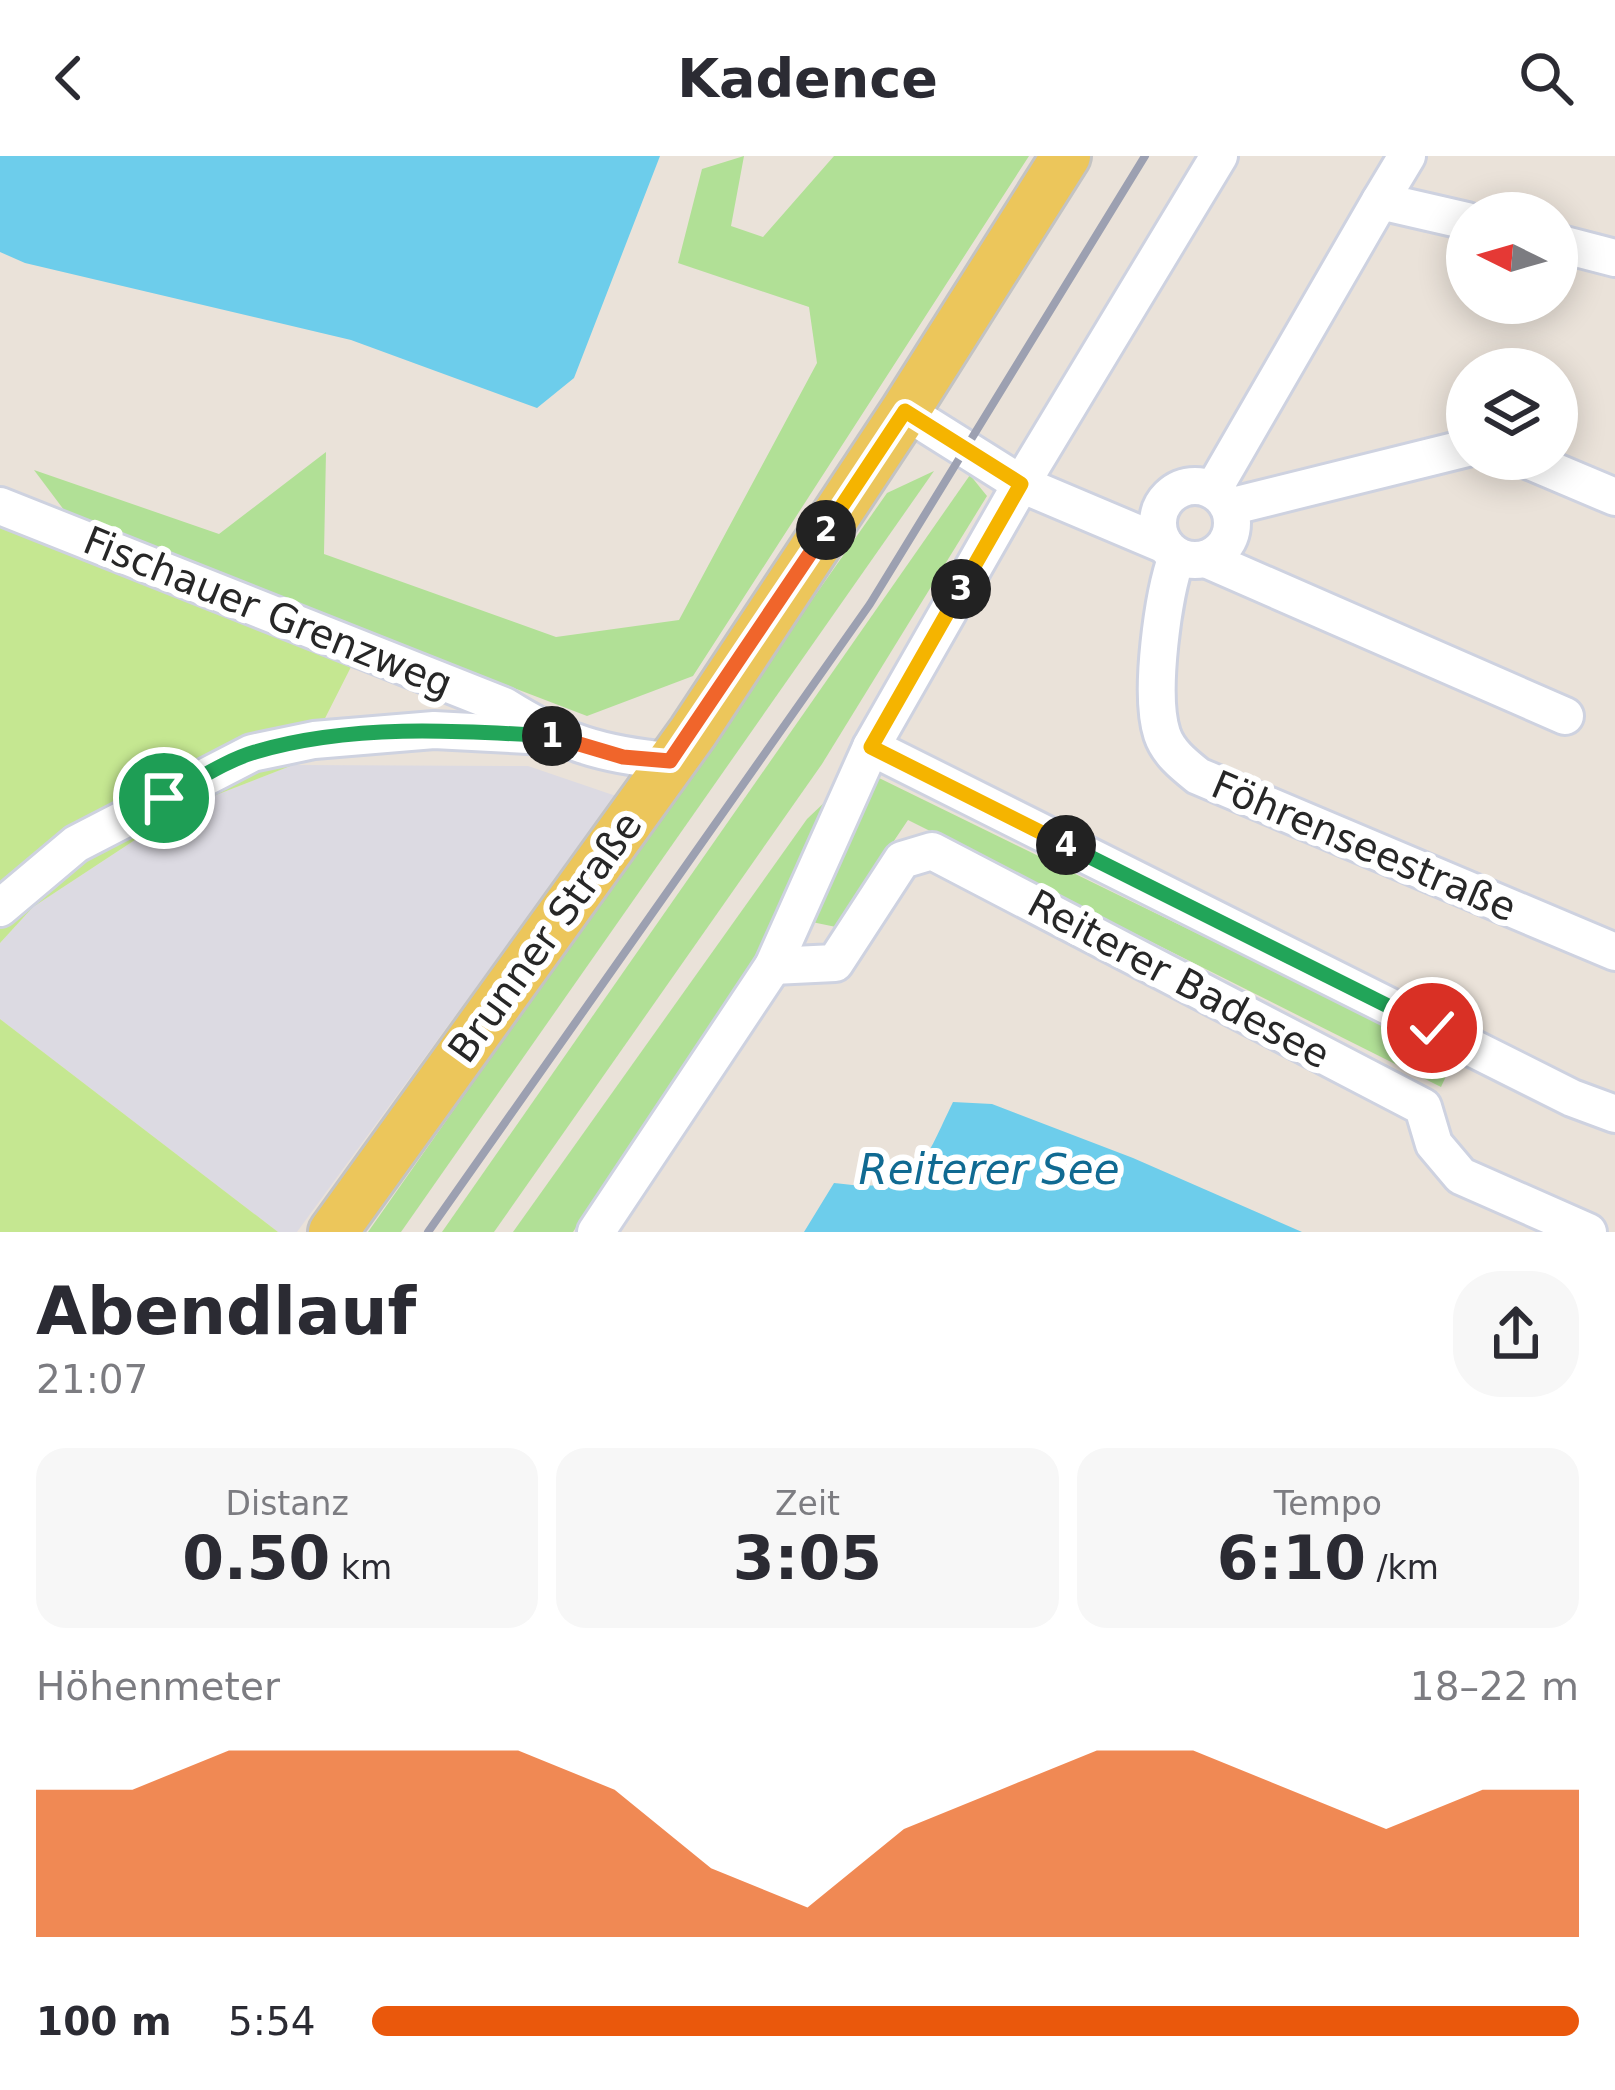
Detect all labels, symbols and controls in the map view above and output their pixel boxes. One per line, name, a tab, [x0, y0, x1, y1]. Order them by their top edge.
icon: back	[36, 45, 102, 111]
icon: search	[1513, 45, 1579, 111]
text: Kadence	[677, 47, 938, 110]
north arrow	[1446, 192, 1578, 324]
map controls	[1446, 192, 1578, 480]
button: layers	[1446, 348, 1578, 480]
pin: 2	[796, 500, 856, 560]
text: 2	[815, 510, 837, 549]
street label: Fischauer Grenzweg	[77, 517, 459, 707]
pin: 3	[931, 559, 991, 619]
text: 3	[950, 569, 972, 608]
pin: 1	[522, 706, 582, 766]
text: 1	[541, 716, 563, 755]
pin	[113, 747, 215, 849]
street label: Föhrenseestraße	[1205, 762, 1523, 930]
icon: arrive	[131, 765, 197, 831]
street label: Brunner Straße	[439, 803, 651, 1071]
pin: 4	[1036, 815, 1096, 875]
text: 4	[1055, 825, 1077, 864]
street label: Reiterer Badesee	[1021, 881, 1337, 1077]
pin	[1381, 977, 1483, 1079]
icon: check	[1399, 995, 1465, 1061]
water label: Reiterer See	[858, 1145, 1120, 1194]
button: share	[1453, 1271, 1579, 1397]
text: Abendlauf	[36, 1273, 416, 1350]
text: 21:07	[36, 1357, 148, 1402]
text: Distanz	[226, 1484, 349, 1523]
text: Zeit	[775, 1484, 840, 1523]
text: Tempo	[1274, 1484, 1382, 1523]
text: 0.50	[182, 1523, 330, 1593]
text: 3:05	[733, 1523, 882, 1593]
text: 6:10	[1217, 1523, 1366, 1593]
text: km	[330, 1548, 392, 1587]
text: /km	[1366, 1548, 1439, 1587]
text: Höhenmeter	[36, 1664, 280, 1709]
text: 18–22 m	[1410, 1664, 1579, 1709]
text: 100 m	[36, 1999, 172, 2044]
text: 5:54	[228, 1999, 316, 2044]

